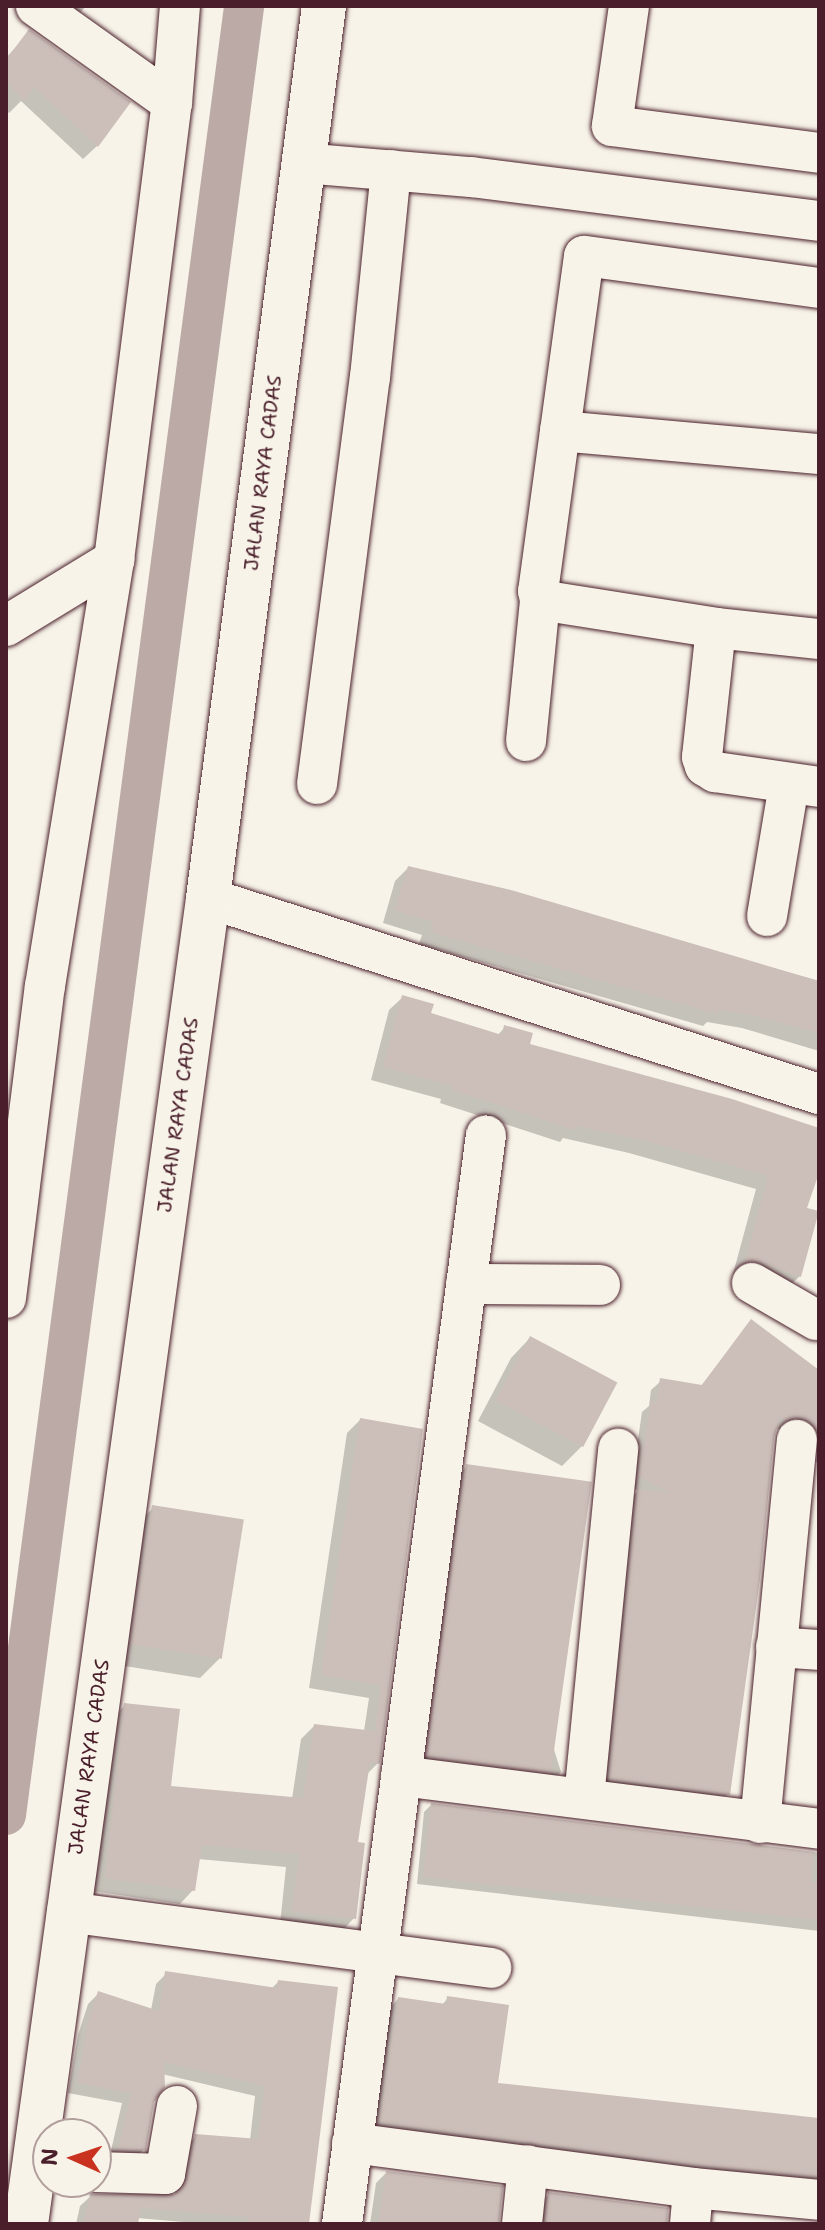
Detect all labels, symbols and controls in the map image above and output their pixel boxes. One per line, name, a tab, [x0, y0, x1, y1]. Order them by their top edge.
street label: JALAN RAYA CADAS	[239, 374, 287, 572]
street label: JALAN RAYA CADAS	[152, 1016, 204, 1214]
street label: JALAN RAYA CADAS	[63, 1658, 115, 1856]
north arrow	[32, 2118, 112, 2198]
text: N	[35, 2147, 64, 2166]

